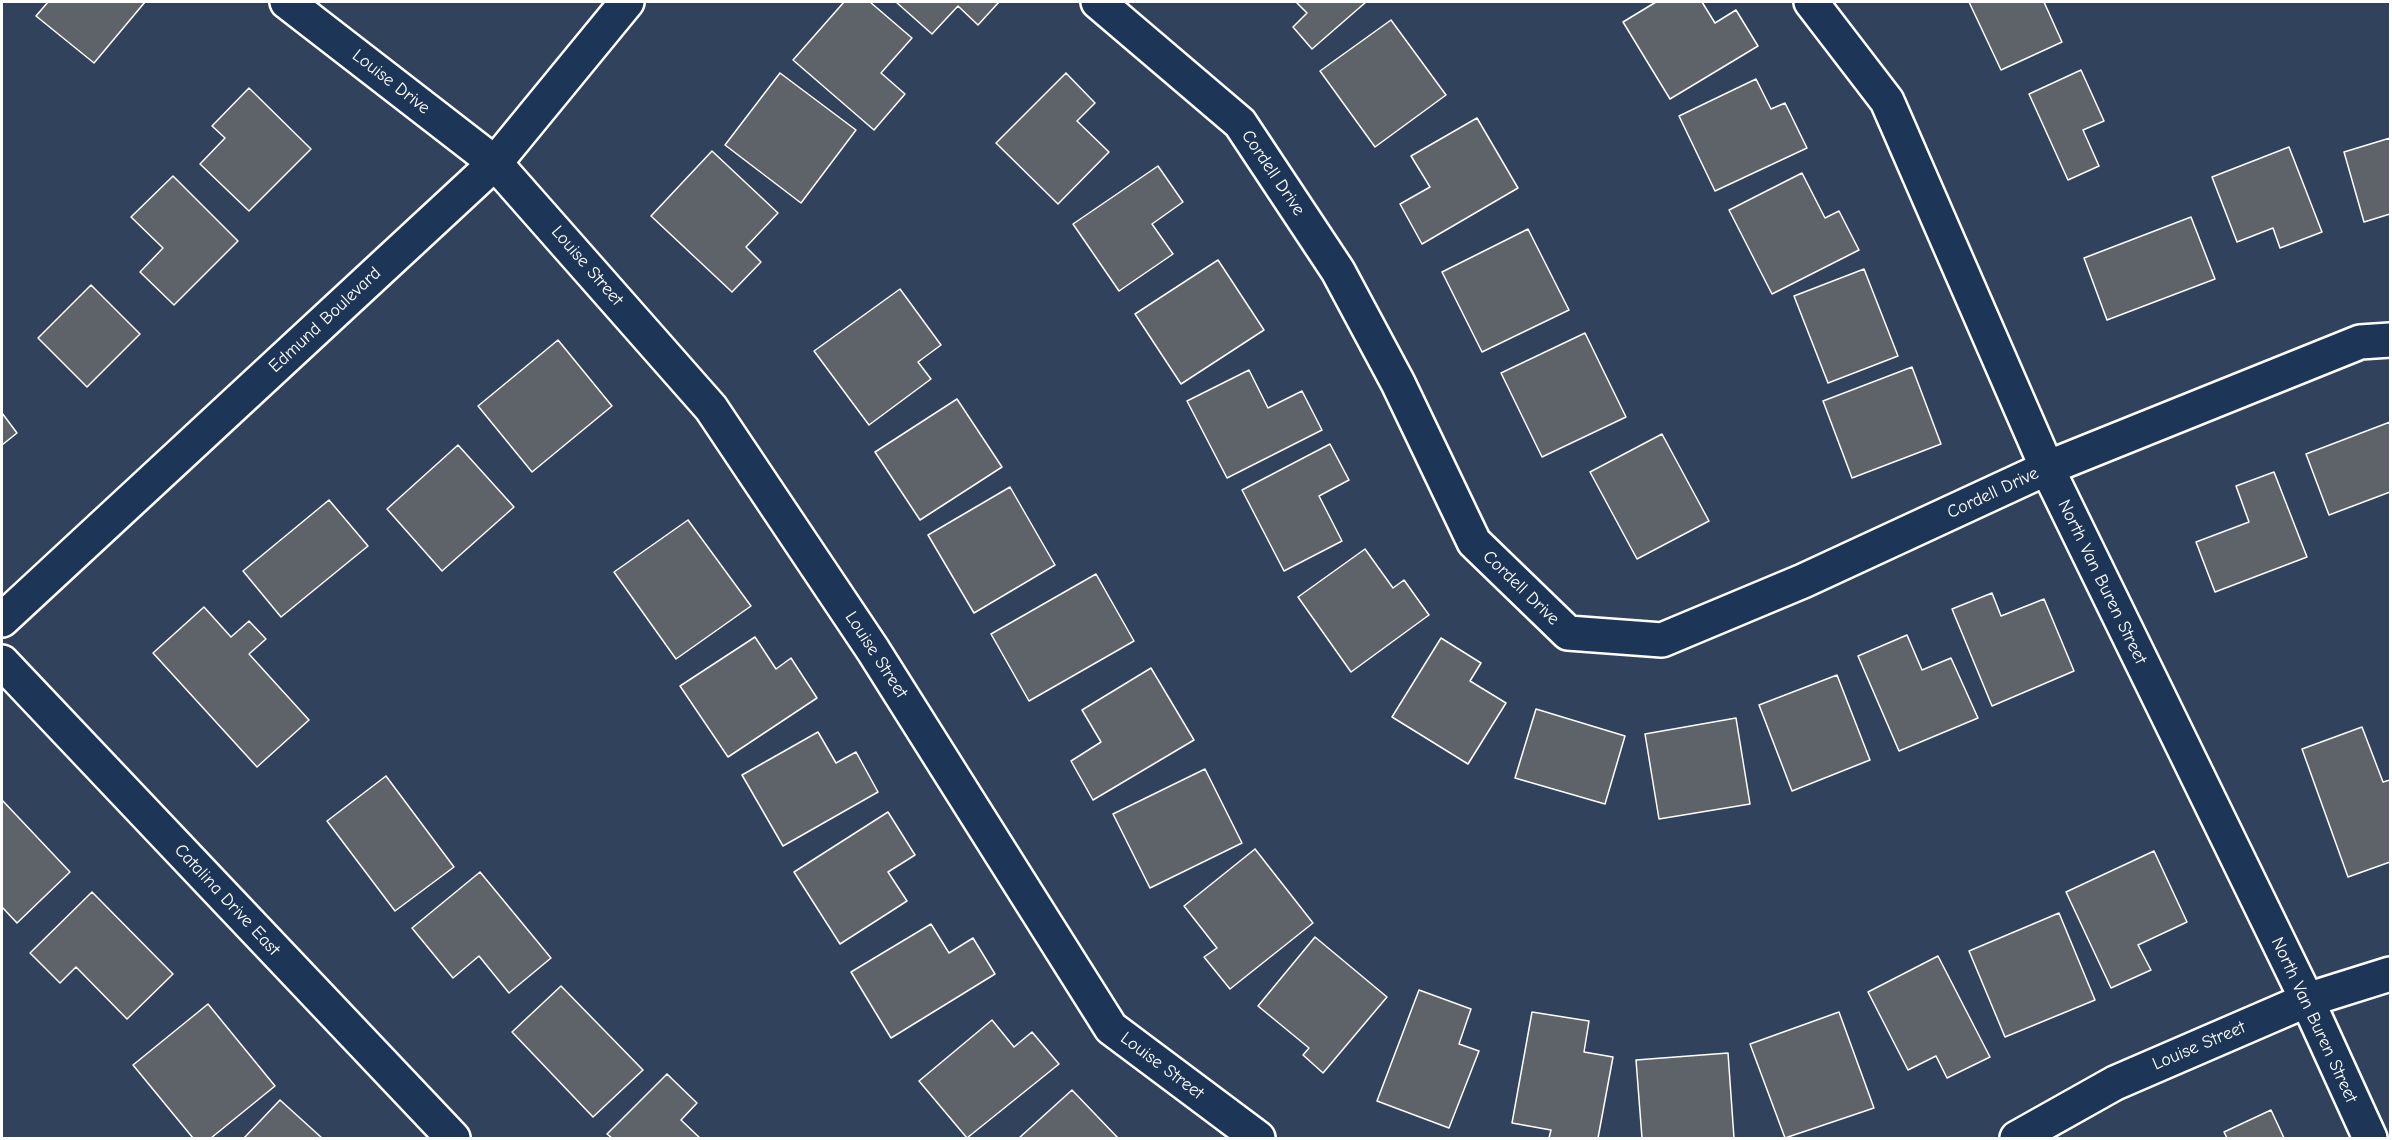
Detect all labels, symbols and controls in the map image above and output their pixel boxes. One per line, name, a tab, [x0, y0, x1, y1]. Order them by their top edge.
street label: Louise Drive	[348, 45, 434, 119]
street label: Cordell Drive	[1237, 126, 1309, 220]
street label: Louise Street	[546, 222, 628, 310]
street label: Edmund Boulevard	[264, 263, 386, 377]
street label: Cordell Drive	[1944, 462, 2042, 524]
street label: North Van Buren Street	[2053, 496, 2151, 668]
street label: Cordell Drive	[1478, 546, 1564, 630]
street label: Louise Street	[840, 608, 912, 702]
street label: Catalina Drive East	[170, 840, 284, 960]
street label: North Van Buren Street	[2266, 934, 2362, 1106]
street label: Louise Street	[2149, 1017, 2249, 1075]
street label: Louise Street	[1116, 1028, 1208, 1104]

